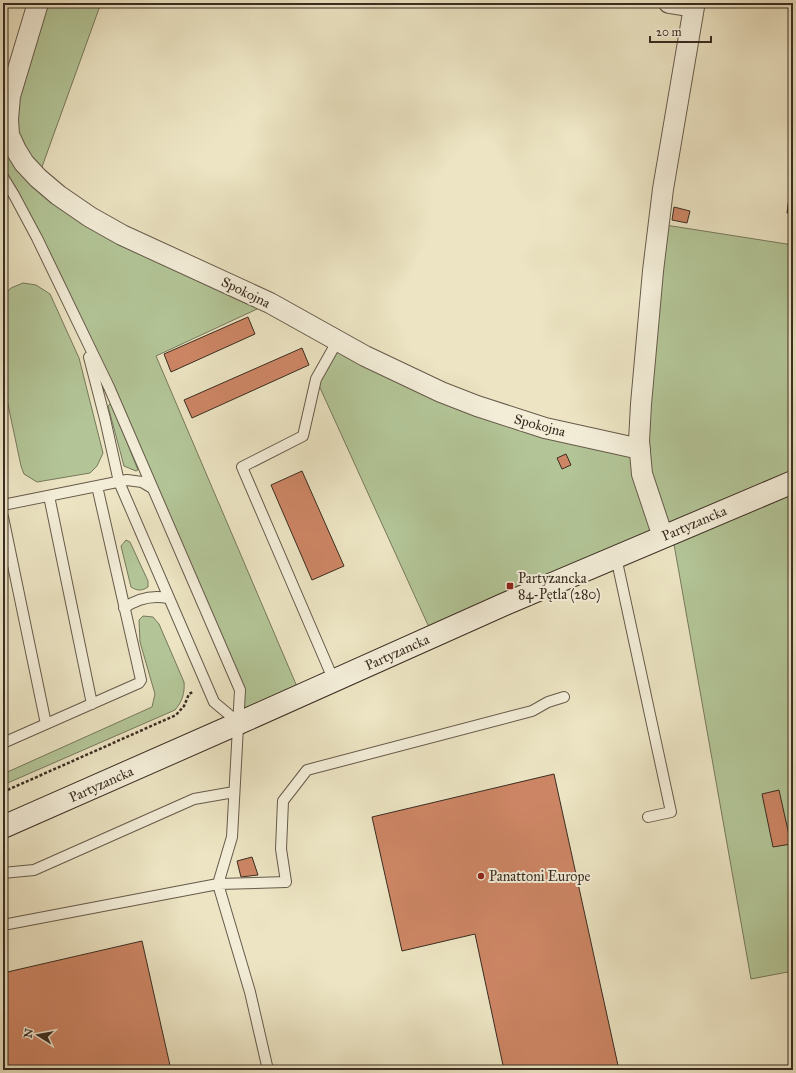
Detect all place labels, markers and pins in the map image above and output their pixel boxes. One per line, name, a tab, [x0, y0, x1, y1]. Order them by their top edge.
place label: Partyzancka 84-Pętla (280)	[518, 570, 600, 604]
marker: Partyzancka 84-Pętla (280)	[505, 581, 515, 591]
place label: Panattoni Europe	[489, 868, 591, 885]
marker: Panattoni Europe	[476, 871, 486, 881]

